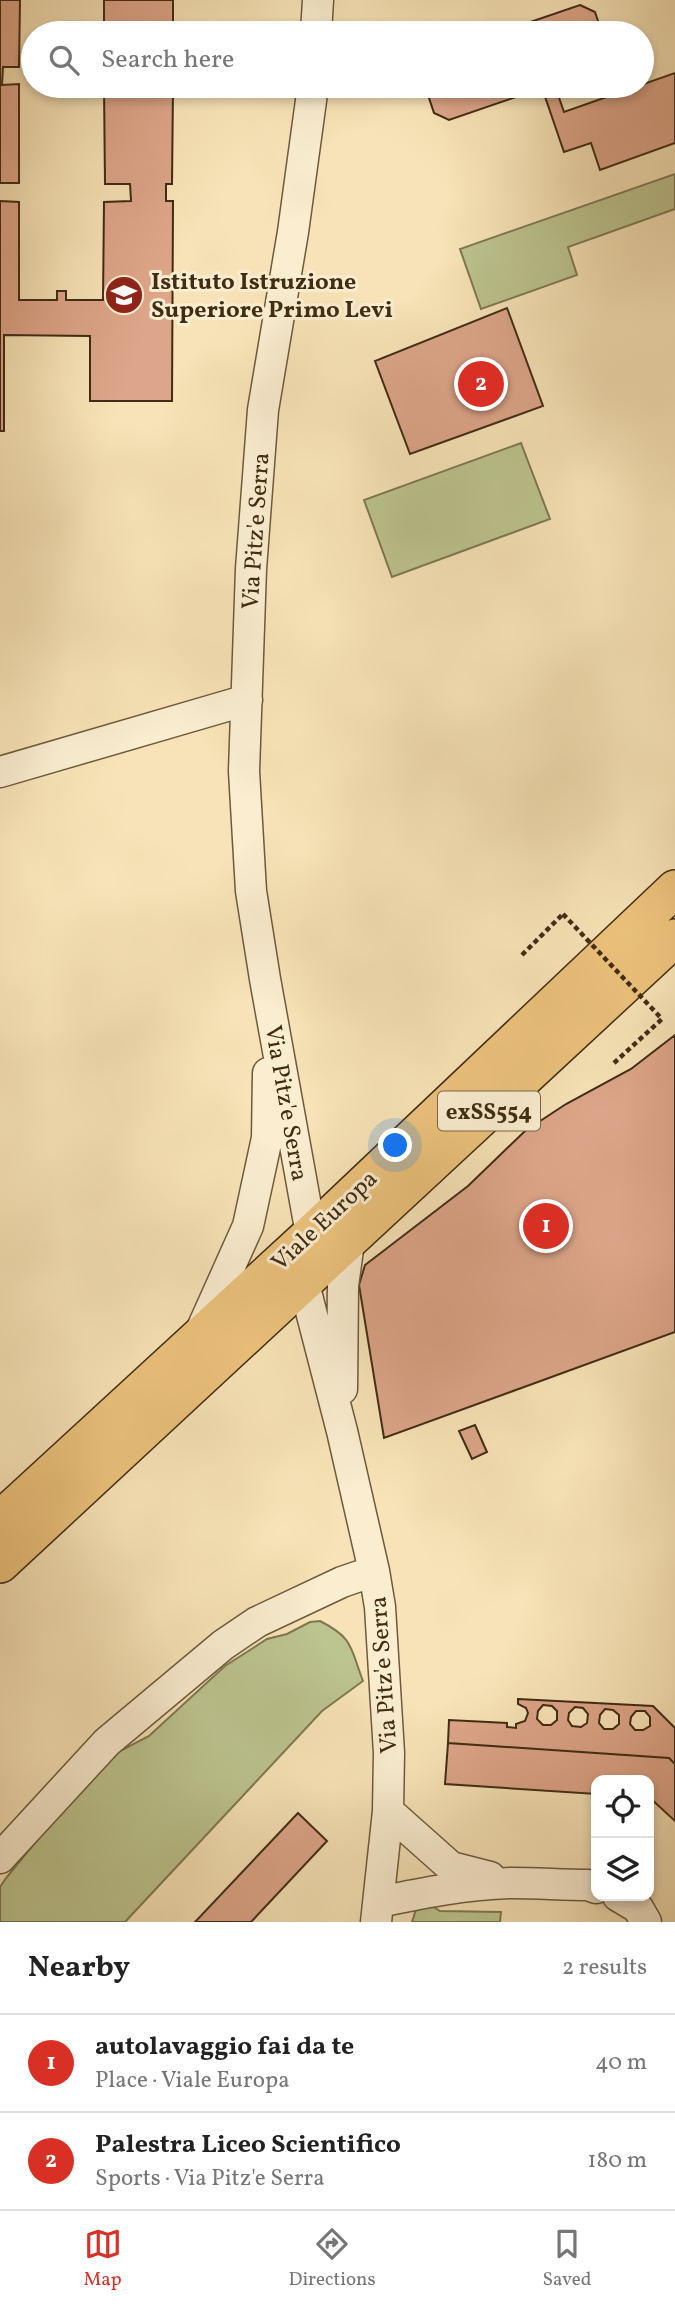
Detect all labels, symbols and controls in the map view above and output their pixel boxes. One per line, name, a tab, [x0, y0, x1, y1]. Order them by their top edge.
search box	[21, 21, 654, 98]
icon: search	[45, 41, 83, 79]
text: Search here	[101, 42, 234, 78]
place label: Istituto Istruzione Superiore Primo Levi	[151, 266, 393, 328]
school or university icon: Istituto Istruzione Superiore Primo Levi	[103, 274, 145, 316]
pin: 2	[458, 358, 504, 410]
street label: Via Pitz'e Serra	[235, 451, 279, 611]
street label: Via Pitz'e Serra	[255, 1023, 315, 1184]
road number: exSS554	[438, 1092, 540, 1130]
your location	[378, 1128, 412, 1162]
street label: Viale Europa	[265, 1163, 386, 1280]
pin: 1	[523, 1200, 569, 1252]
street label: Via Pitz'e Serra	[363, 1595, 407, 1755]
map controls	[591, 1775, 654, 1901]
button: locate	[591, 1775, 654, 1838]
button: layers	[591, 1838, 654, 1901]
text: Nearby	[28, 1947, 130, 1989]
text: 2 results	[562, 1952, 647, 1984]
text: autolavaggio fai da te	[95, 2029, 354, 2065]
text: 1	[46, 2047, 56, 2079]
text: 40 m	[595, 2047, 647, 2079]
text: Place · Viale Europa	[95, 2065, 290, 2097]
text: Palestra Liceo Scientifico	[95, 2127, 401, 2163]
text: 2	[45, 2145, 57, 2177]
text: 180 m	[588, 2145, 647, 2177]
text: Sports · Via Pitz'e Serra	[95, 2163, 325, 2195]
tab: Map	[83, 2225, 122, 2293]
tab: Directions	[289, 2225, 376, 2293]
tab: Saved	[543, 2225, 591, 2293]

